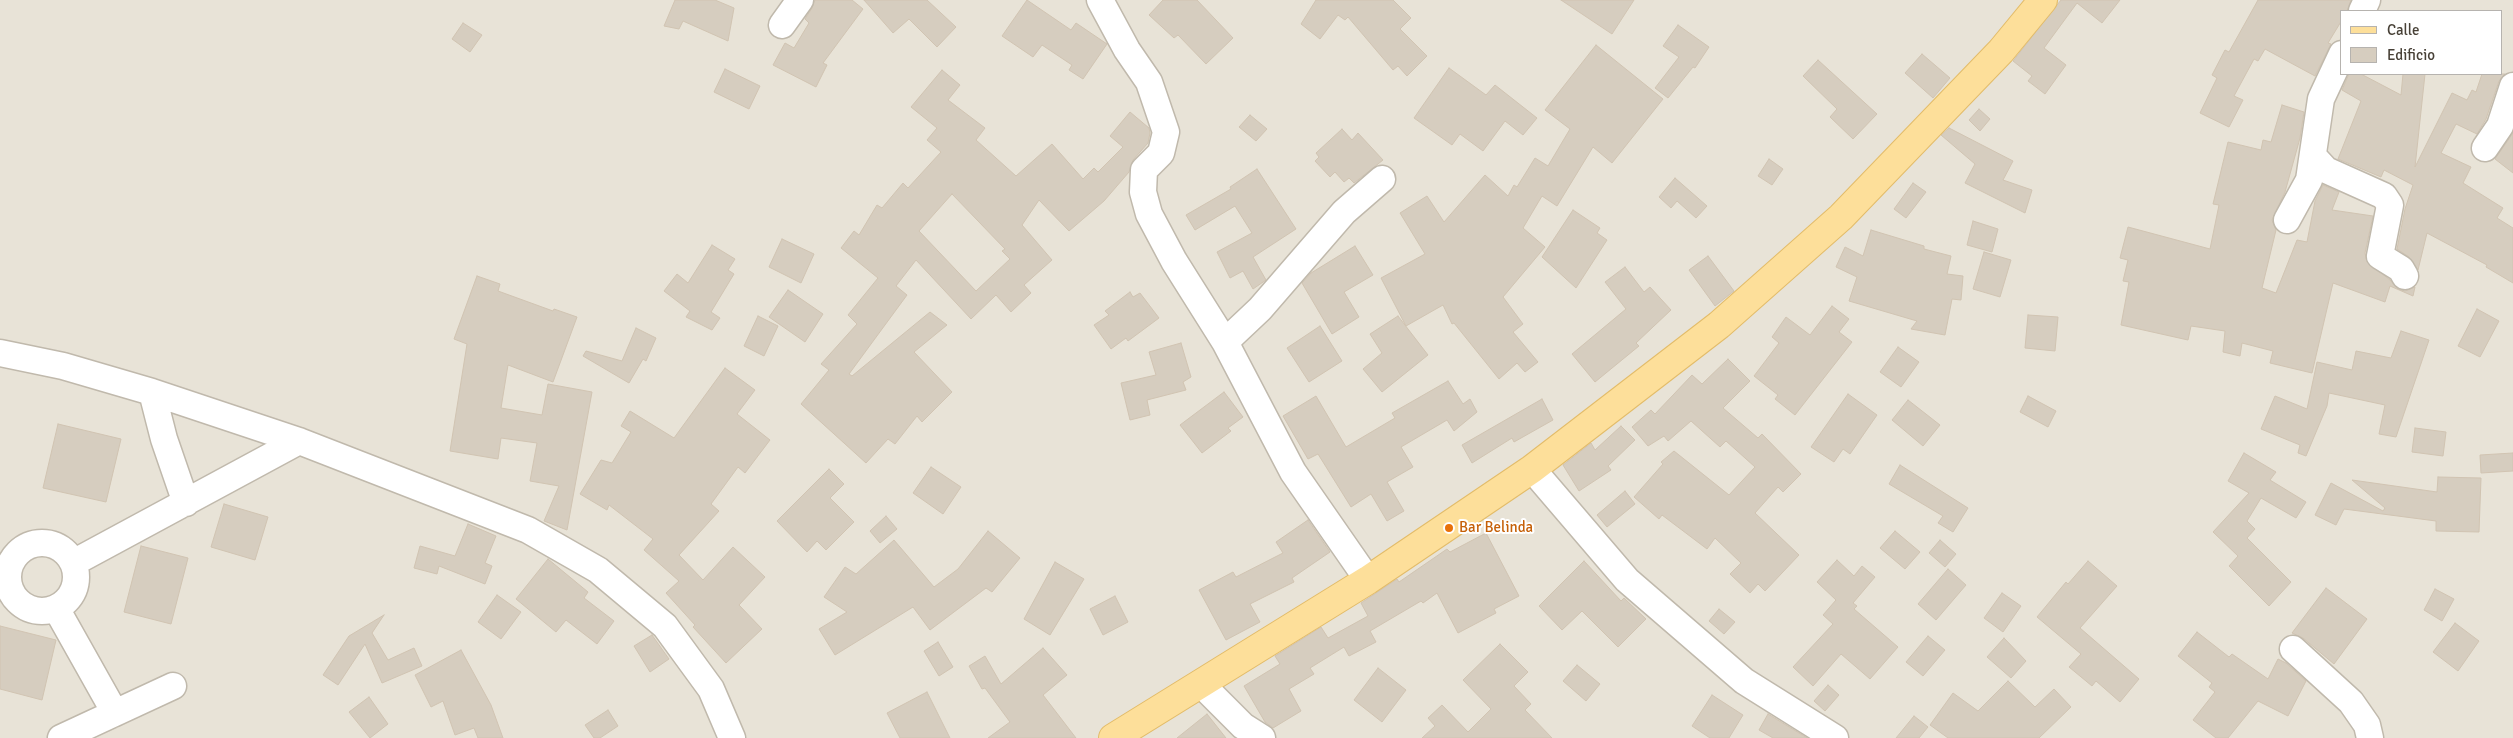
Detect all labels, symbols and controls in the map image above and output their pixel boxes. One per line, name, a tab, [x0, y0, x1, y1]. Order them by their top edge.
legend	[2340, 10, 2503, 75]
text: Calle	[2387, 21, 2420, 39]
text: Edificio	[2387, 46, 2435, 64]
place label: Bar Belinda	[1459, 519, 1533, 537]
marker: Bar Belinda	[1443, 522, 1455, 534]

